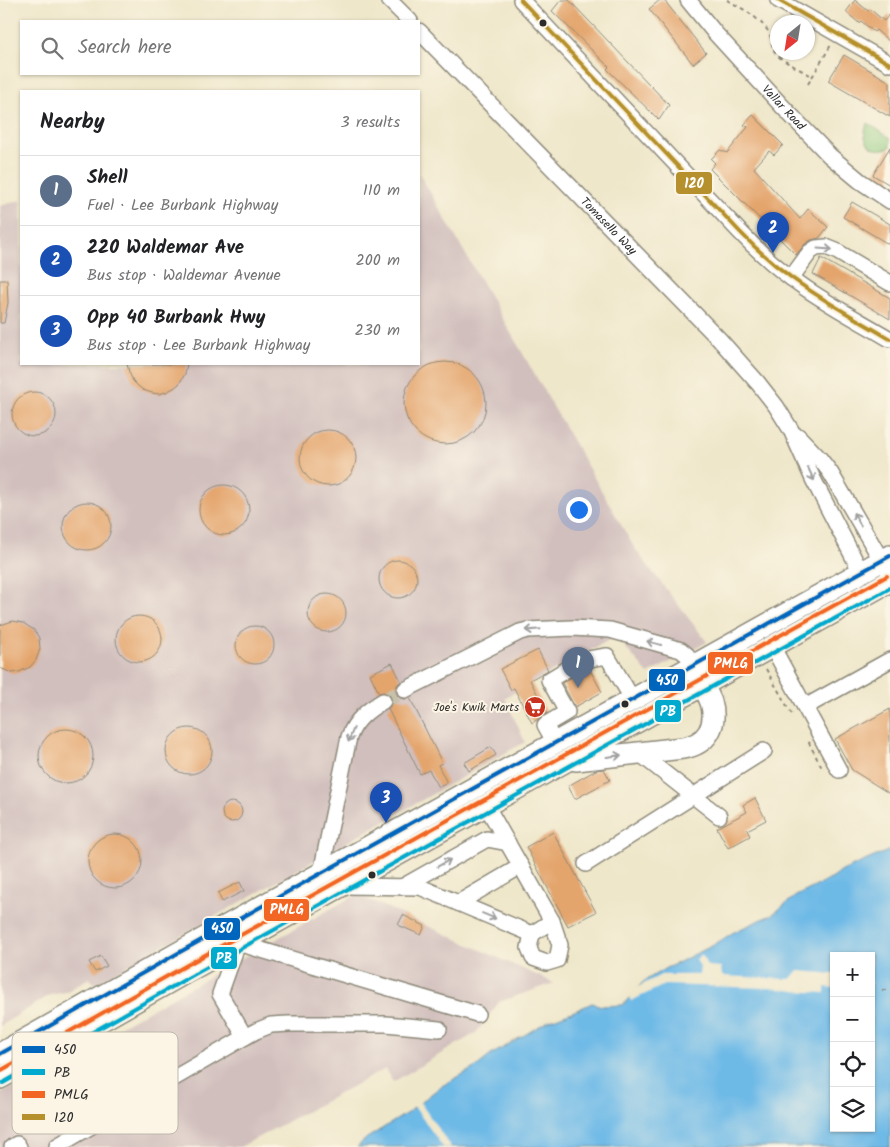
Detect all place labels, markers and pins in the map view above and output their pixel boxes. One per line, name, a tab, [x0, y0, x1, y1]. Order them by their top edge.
unlabelled marker	[538, 18, 548, 28]
pin: 2	[757, 212, 789, 253]
pin: 1	[562, 647, 594, 688]
supermarket icon: Joe's Kwik Marts	[523, 695, 547, 719]
place label: Joe's Kwik Marts	[434, 698, 519, 717]
unlabelled marker	[620, 699, 630, 709]
pin: 3	[370, 782, 402, 823]
unlabelled marker	[367, 870, 377, 880]

